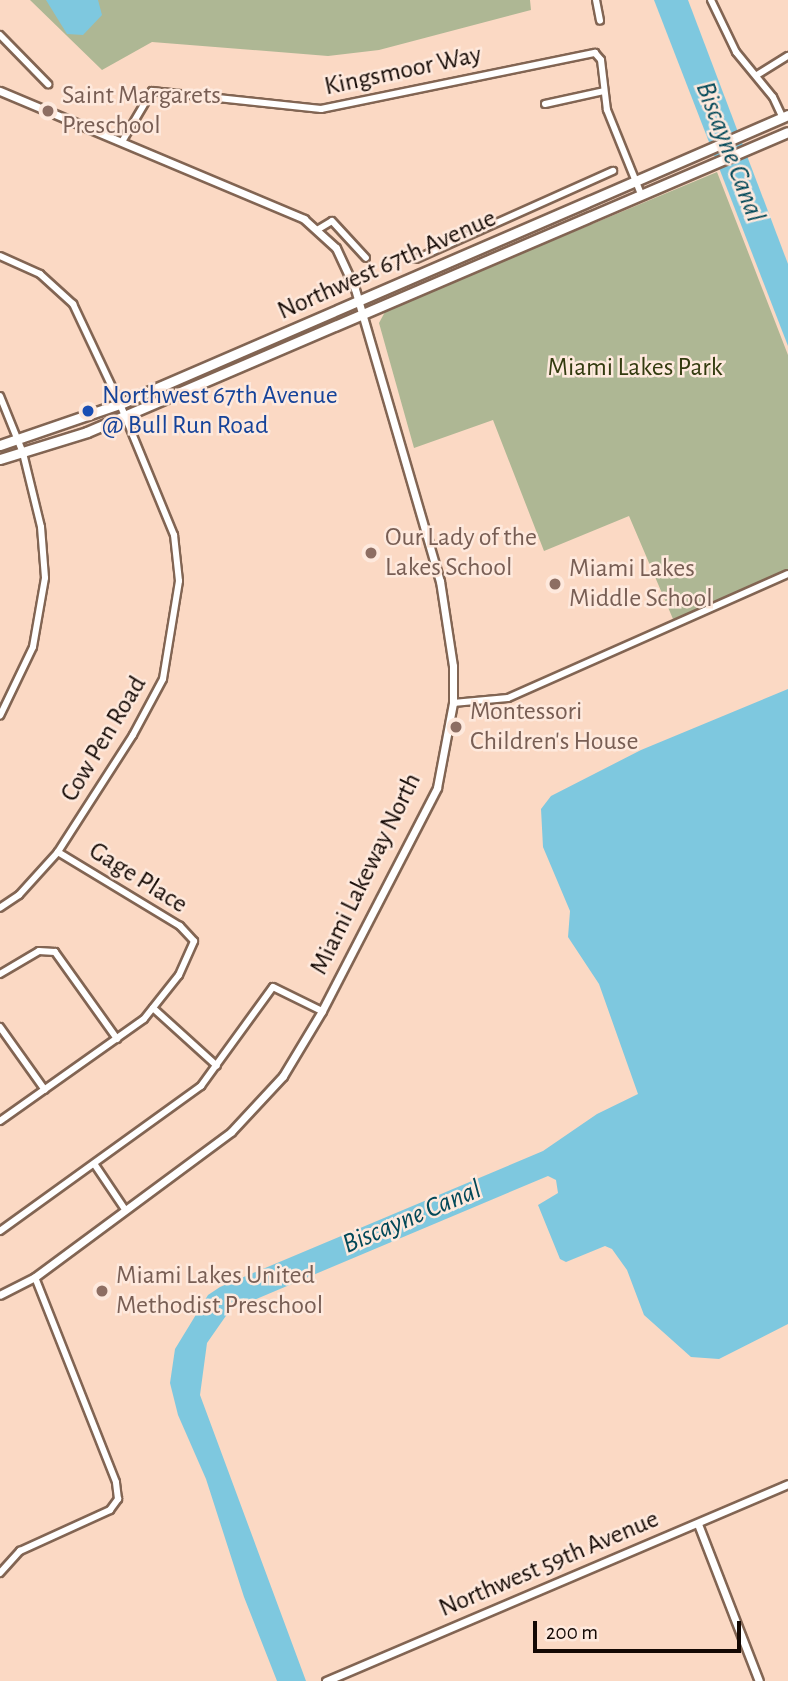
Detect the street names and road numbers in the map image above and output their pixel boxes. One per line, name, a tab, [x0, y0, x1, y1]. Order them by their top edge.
street label: Kingsmoor Way	[322, 39, 484, 103]
street label: Northwest 67th Avenue	[273, 203, 501, 327]
street label: Cow Pen Road	[54, 671, 154, 807]
street label: Miami Lakeway North	[304, 768, 428, 980]
street label: Gage Place	[83, 836, 193, 920]
street label: Northwest 59th Avenue	[434, 1504, 664, 1624]

